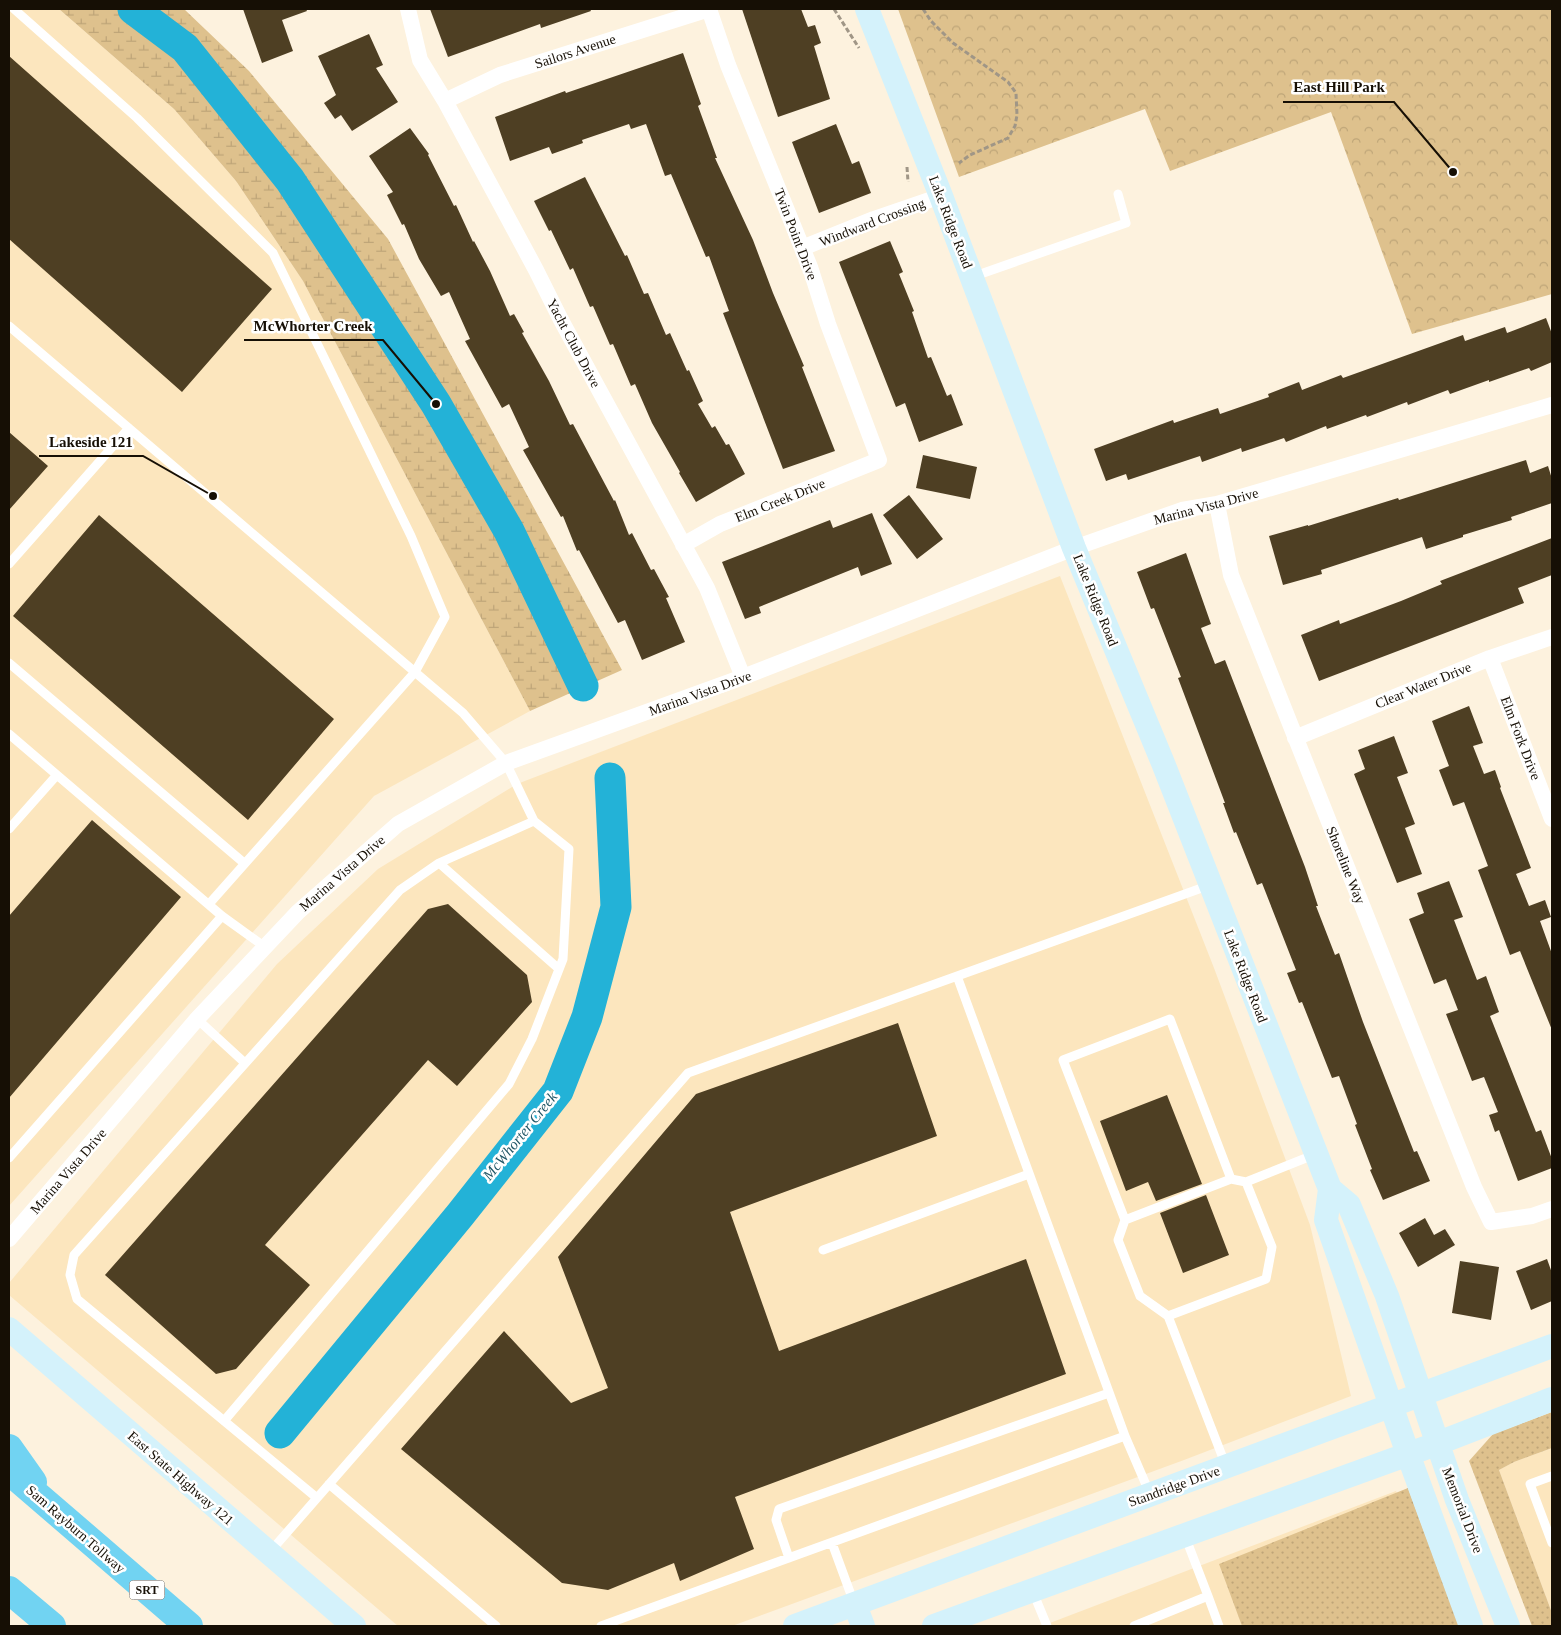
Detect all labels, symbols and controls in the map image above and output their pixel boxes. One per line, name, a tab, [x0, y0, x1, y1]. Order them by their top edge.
street label: Sailors Avenue	[533, 31, 617, 72]
callout: East Hill Park	[1283, 72, 1394, 102]
text: East Hill Park	[1293, 79, 1385, 95]
street label: Lake Ridge Road	[926, 174, 975, 271]
street label: Twin Point Drive	[771, 186, 820, 282]
street label: Windward Crossing	[817, 195, 927, 250]
street label: Yacht Club Drive	[544, 296, 603, 390]
callout: McWhorter Creek	[244, 310, 383, 340]
text: McWhorter Creek	[254, 318, 373, 334]
callout: Lakeside 121	[39, 426, 143, 456]
text: Lakeside 121	[49, 434, 133, 450]
street label: Elm Creek Drive	[733, 476, 827, 525]
street label: Marina Vista Drive	[1152, 485, 1260, 528]
street label: Lake Ridge Road	[1070, 552, 1121, 648]
street label: Clear Water Drive	[1373, 659, 1473, 712]
street label: Marina Vista Drive	[647, 668, 753, 719]
street label: Elm Fork Drive	[1498, 694, 1543, 782]
street label: Shoreline Way	[1323, 824, 1368, 906]
street label: Marina Vista Drive	[297, 832, 388, 914]
street label: Lake Ridge Road	[1221, 928, 1270, 1025]
water label: McWhorter Creek	[479, 1089, 560, 1184]
street label: Marina Vista Drive	[27, 1126, 109, 1217]
street label: East State Highway 121	[125, 1428, 237, 1528]
street label: Standridge Drive	[1126, 1463, 1222, 1510]
street label: Memorial Drive	[1439, 1465, 1486, 1555]
street label: Sam Rayburn Tollway	[23, 1483, 128, 1576]
road number: SRT	[130, 1580, 164, 1600]

